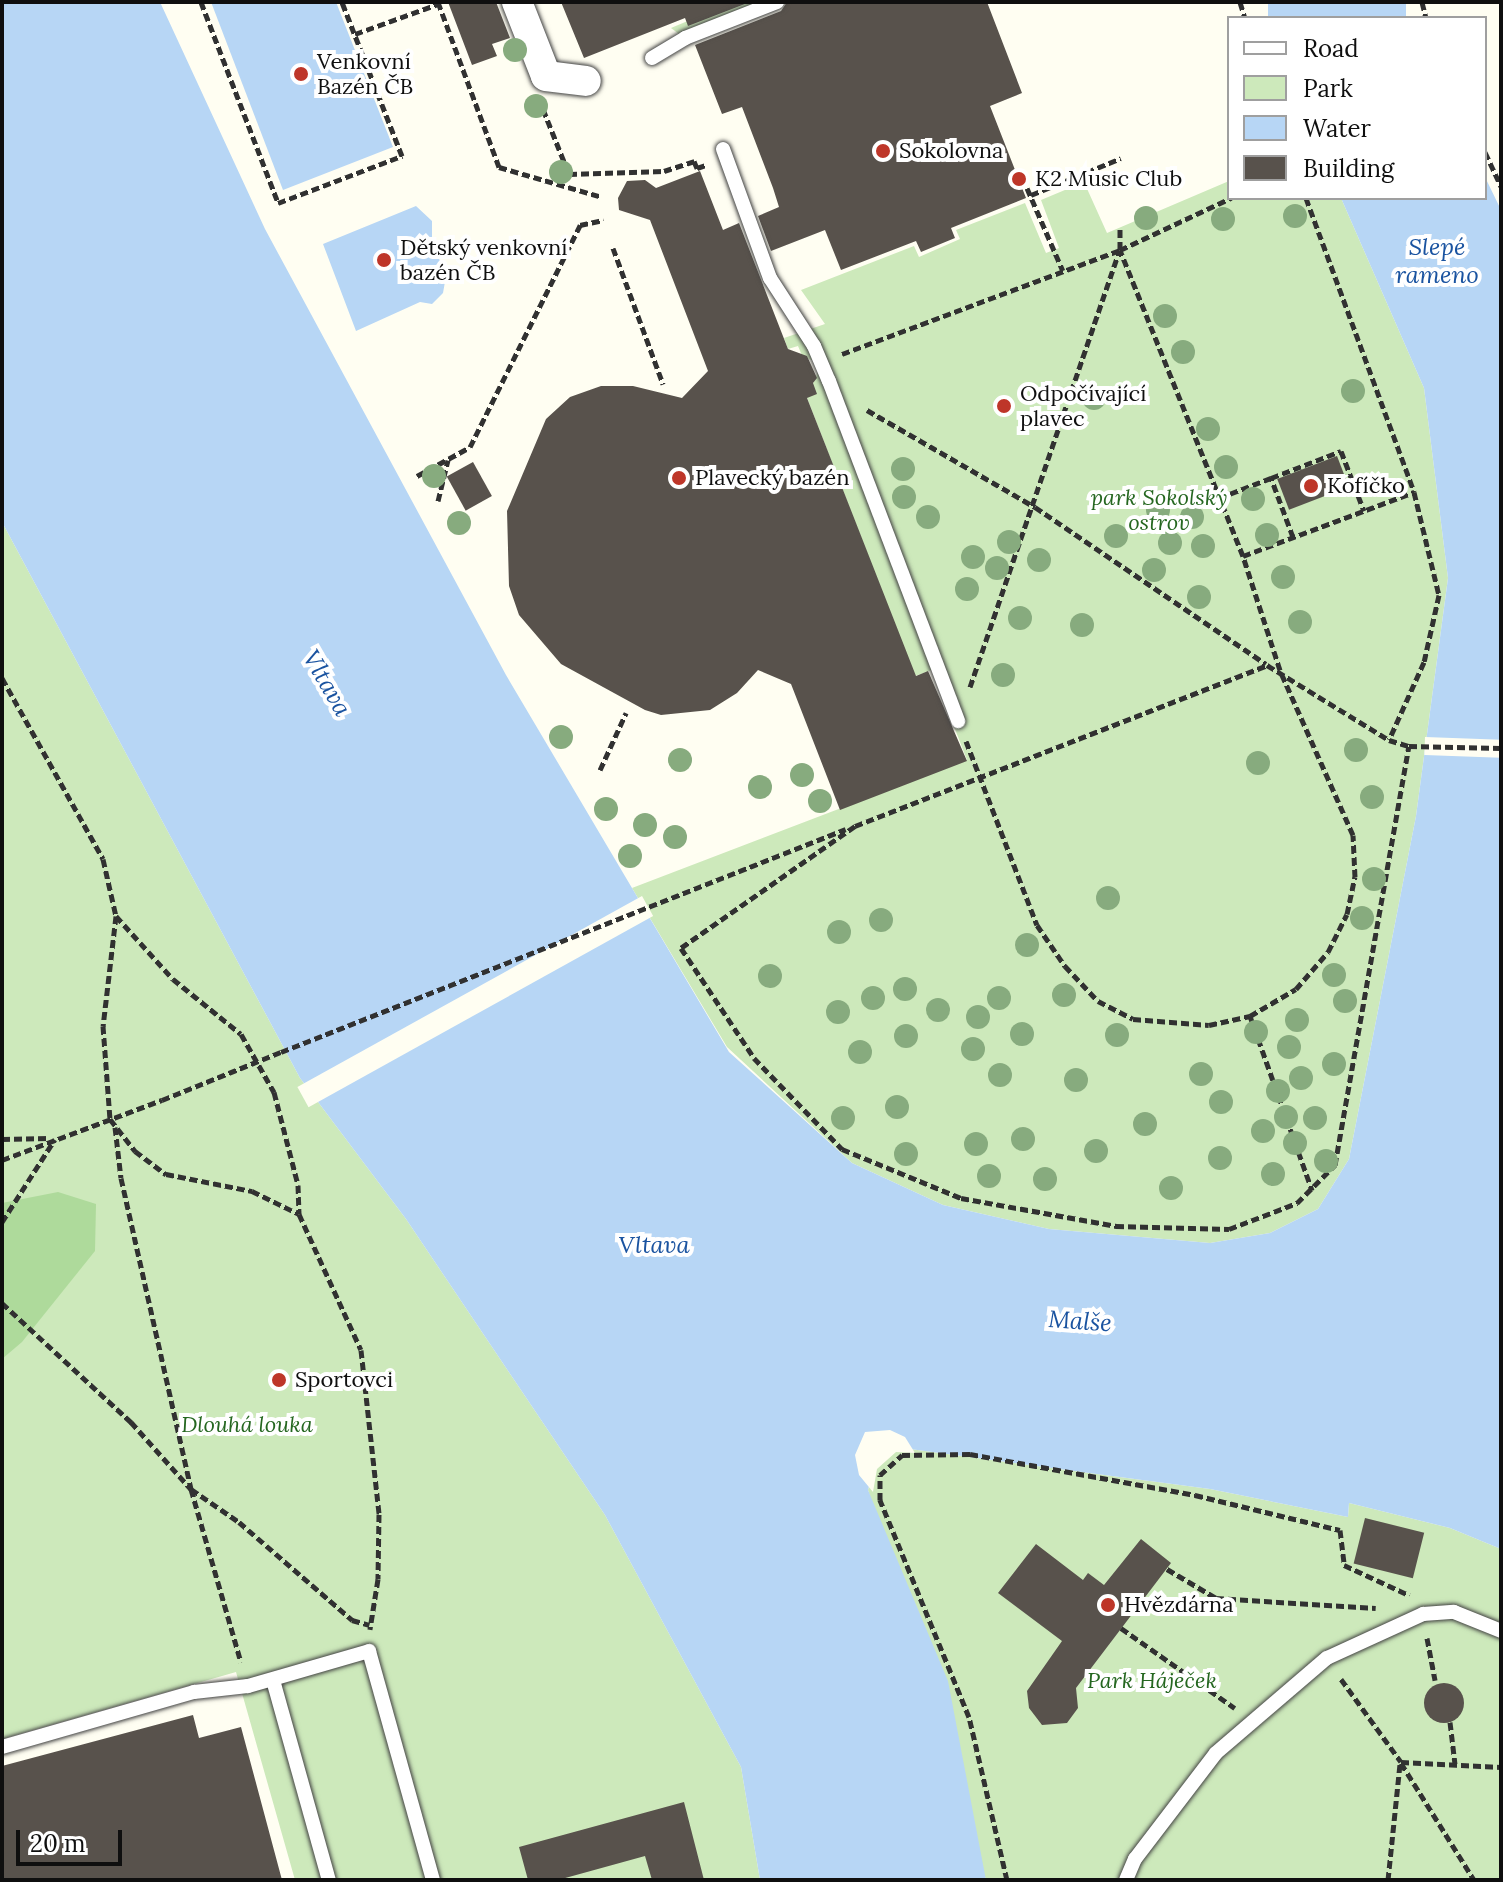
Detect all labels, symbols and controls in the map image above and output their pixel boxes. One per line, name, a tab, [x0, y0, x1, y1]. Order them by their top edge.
legend	[1227, 16, 1487, 200]
text: Road	[1303, 33, 1359, 64]
place label: Venkovní Bazén ČB	[317, 48, 413, 100]
marker: Venkovní Bazén ČB	[292, 65, 310, 83]
text: Park	[1303, 73, 1353, 104]
text: Water	[1303, 113, 1371, 144]
place label: Sokolovna	[899, 138, 1003, 164]
marker: Sokolovna	[874, 142, 892, 160]
text: Building	[1303, 153, 1394, 184]
place label: K2 Music Club	[1035, 166, 1182, 192]
marker: K2 Music Club	[1010, 170, 1028, 188]
water label: Slepé rameno	[1395, 233, 1479, 289]
place label: Dětský venkovní bazén ČB	[400, 234, 567, 286]
marker: Dětský venkovní bazén ČB	[375, 251, 393, 269]
place label: Odpočívající plavec	[1020, 380, 1146, 432]
marker: Odpočívající plavec	[995, 397, 1013, 415]
place label: Plavecký bazén	[695, 465, 850, 491]
marker: Plavecký bazén	[670, 469, 688, 487]
place label: Kofíčko	[1327, 473, 1405, 499]
marker: Kofíčko	[1302, 477, 1320, 495]
park label: park Sokolský ostrov	[1091, 484, 1227, 536]
water label: Vltava	[297, 645, 357, 721]
water label: Vltava	[618, 1231, 690, 1259]
water label: Malše	[1047, 1304, 1113, 1338]
place label: Sportovci	[295, 1367, 393, 1393]
marker: Sportovci	[270, 1371, 288, 1389]
park label: Dlouhá louka	[181, 1412, 313, 1438]
place label: Hvězdárna	[1124, 1592, 1234, 1618]
marker: Hvězdárna	[1099, 1596, 1117, 1614]
park label: Park Háječek	[1087, 1668, 1217, 1694]
scale bar	[20, 1814, 126, 1864]
text: 20 m	[30, 1828, 86, 1859]

